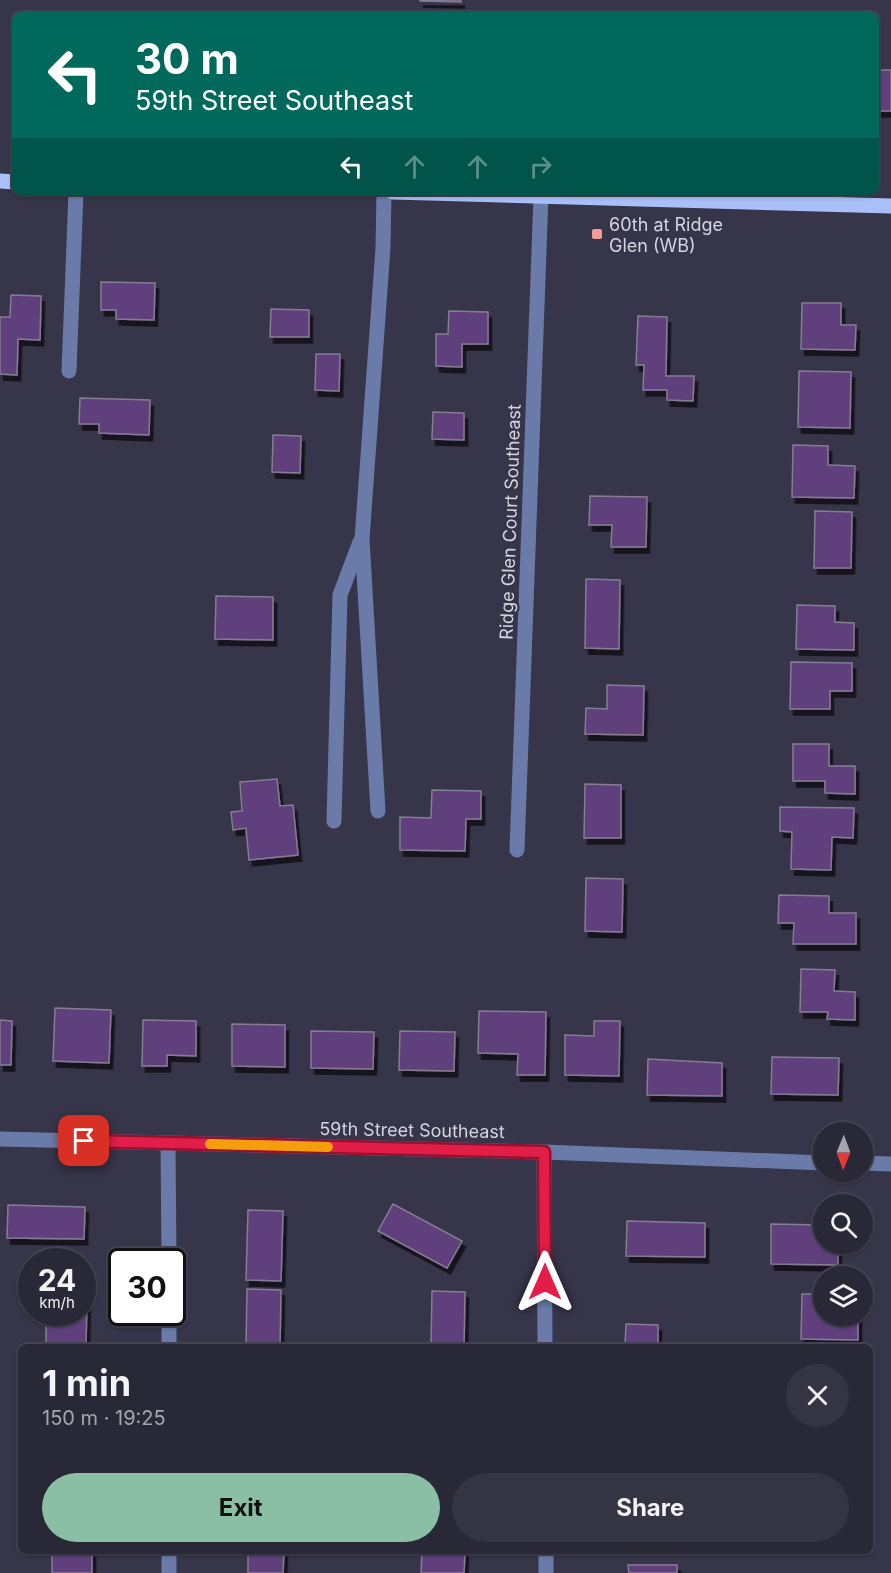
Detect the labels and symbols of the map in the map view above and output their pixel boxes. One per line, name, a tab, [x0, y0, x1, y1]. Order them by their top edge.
place label: 60th at Ridge Glen (WB)	[609, 214, 723, 256]
marker: 60th at Ridge Glen (WB)	[590, 227, 604, 241]
street label: Ridge Glen Court Southeast	[495, 404, 525, 640]
pin	[58, 1115, 109, 1166]
street label: 59th Street Southeast	[319, 1118, 505, 1142]
north arrow	[813, 1122, 873, 1182]
speed limit sign: 30	[108, 1248, 186, 1326]
position arrow	[513, 1250, 577, 1314]

